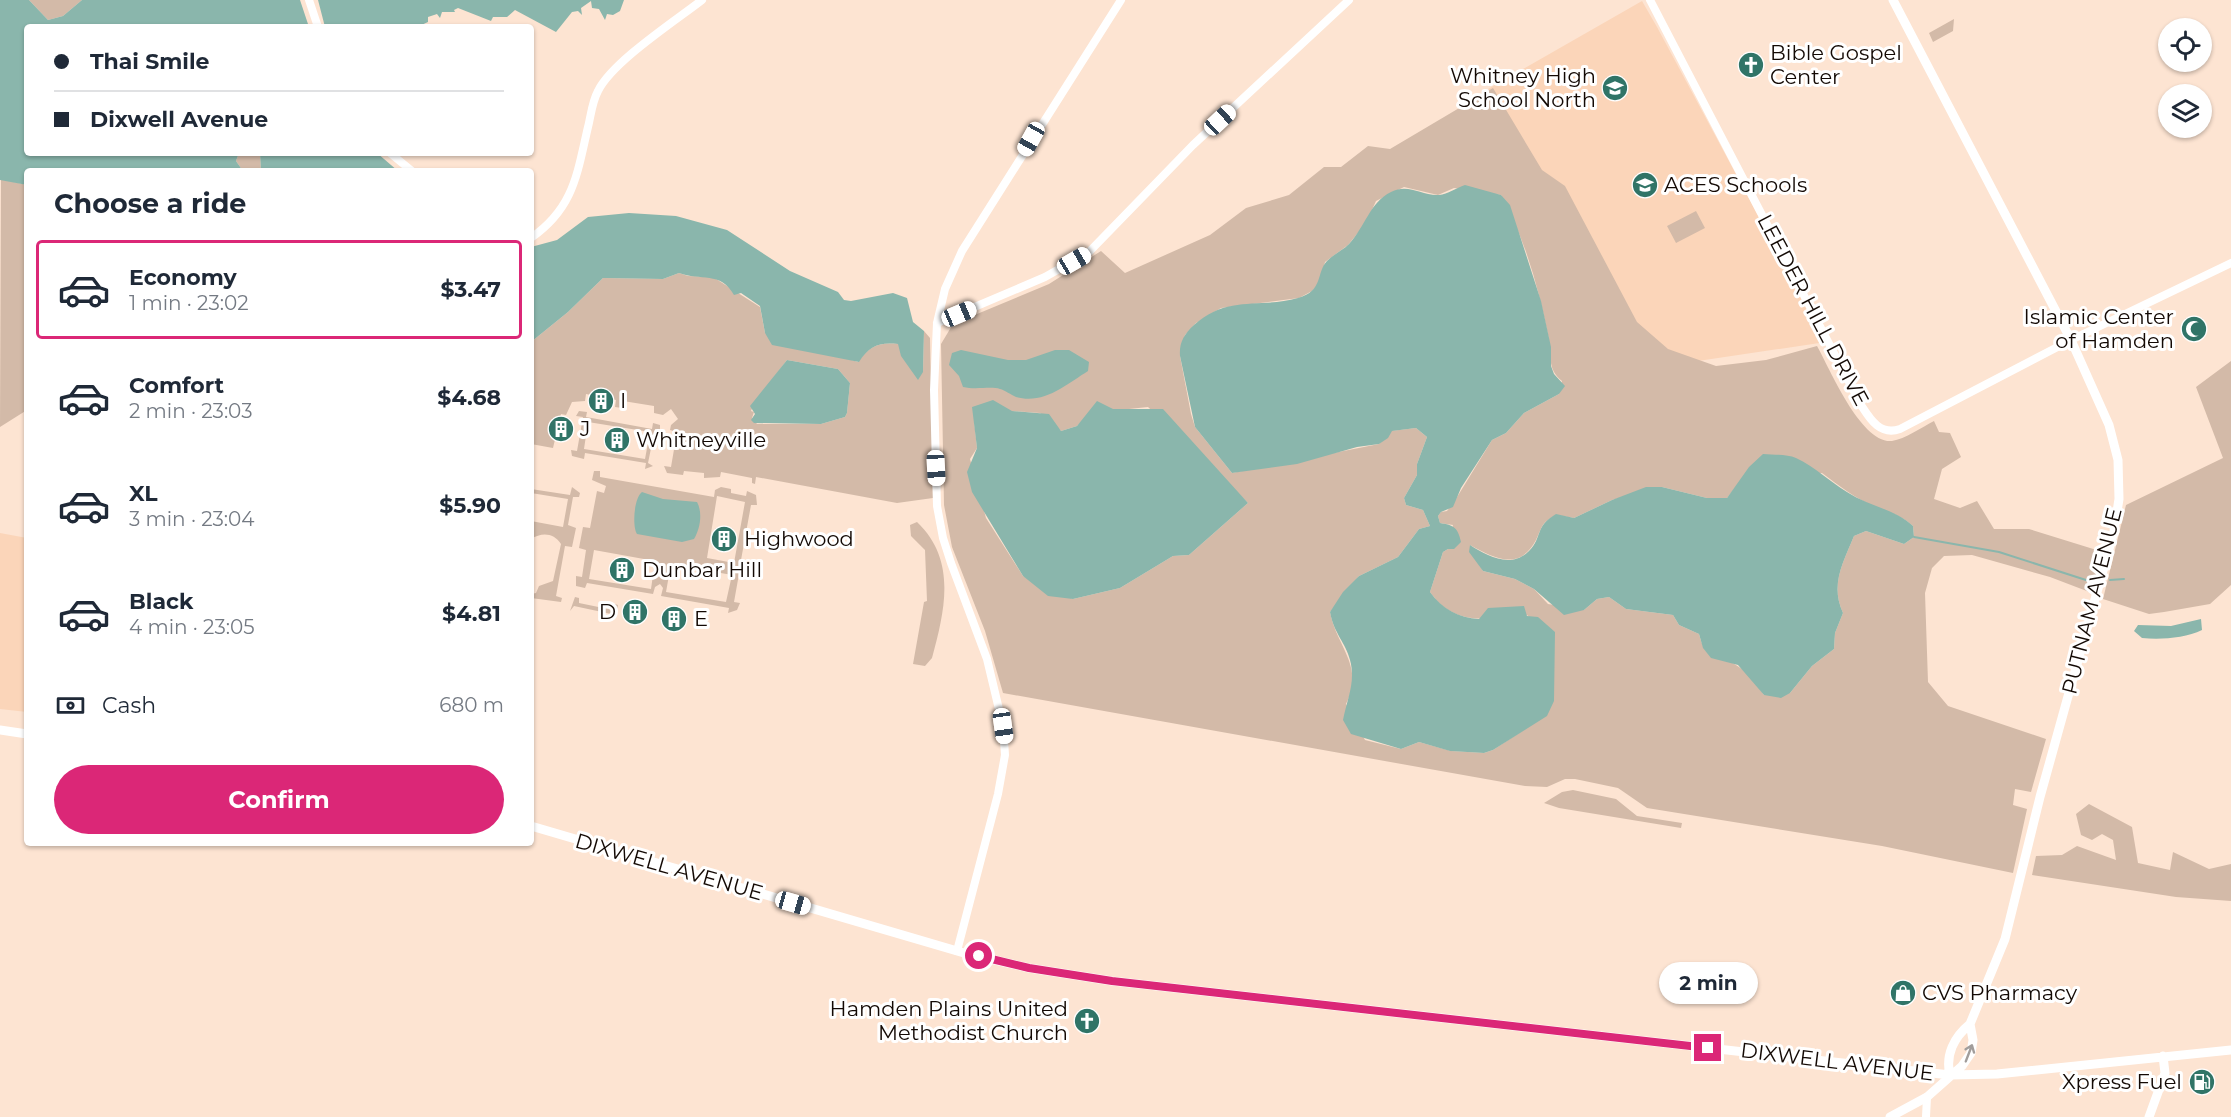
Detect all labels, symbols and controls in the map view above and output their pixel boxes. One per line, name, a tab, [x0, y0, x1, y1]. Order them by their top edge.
map controls	[2158, 18, 2212, 138]
button: locate	[2158, 18, 2212, 72]
place label: Bible Gospel Center	[1770, 40, 1902, 89]
text: Thai Smile	[90, 48, 209, 75]
church icon: Bible Gospel Center	[1736, 50, 1766, 80]
place label: Whitney High School North	[1450, 63, 1596, 112]
school or university icon: Whitney High School North	[1600, 73, 1630, 103]
button: layers	[2158, 84, 2212, 138]
car	[1201, 101, 1239, 139]
text: Dixwell Avenue	[90, 106, 268, 133]
car	[1014, 119, 1048, 159]
school or university icon: ACES Schools	[1630, 170, 1660, 200]
place label: ACES Schools	[1664, 172, 1807, 197]
text: Choose a ride	[54, 187, 246, 220]
street label: LEEDER HILL DRIVE	[1752, 210, 1875, 410]
car	[1054, 244, 1094, 278]
icon: car	[57, 263, 111, 317]
text: Economy	[129, 264, 237, 291]
text: $3.47	[440, 276, 501, 303]
text: 1 min · 23:02	[129, 291, 249, 315]
car	[939, 299, 979, 329]
place label: Islamic Center of Hamden	[2024, 304, 2174, 353]
mosque icon: Islamic Center of Hamden	[2179, 314, 2209, 344]
icon: car	[57, 371, 111, 425]
text: Comfort	[129, 372, 224, 399]
text: $4.68	[437, 384, 501, 411]
building icon: I	[586, 386, 616, 416]
place label: I	[620, 388, 626, 413]
text: 2 min · 23:03	[129, 399, 252, 423]
building icon: J	[546, 414, 576, 444]
place label: J	[579, 416, 591, 441]
building icon: Whitneyville	[602, 425, 632, 455]
place label: Whitneyville	[636, 427, 766, 452]
car	[926, 450, 946, 486]
icon: car	[57, 479, 111, 533]
text: XL	[129, 480, 158, 507]
text: $5.90	[439, 492, 501, 519]
street label: PUTNAM AVENUE	[2056, 505, 2127, 697]
text: 3 min · 23:04	[129, 507, 255, 531]
building icon: Highwood	[709, 524, 739, 554]
place label: Highwood	[744, 526, 854, 551]
building icon: Dunbar Hill	[607, 555, 637, 585]
place label: Dunbar Hill	[642, 557, 762, 582]
icon: car	[57, 587, 111, 641]
text: Black	[129, 588, 193, 615]
building icon: D	[620, 597, 650, 627]
place label: D	[599, 599, 616, 624]
text: $4.81	[442, 600, 501, 627]
building icon: E	[659, 604, 689, 634]
place label: E	[694, 606, 708, 631]
text: 4 min · 23:05	[129, 615, 255, 639]
icon: cash	[54, 689, 87, 722]
text: Cash	[102, 692, 156, 719]
text: 680 m	[439, 693, 504, 717]
car	[992, 707, 1014, 745]
button: Confirm	[54, 765, 504, 834]
street label: DIXWELL AVENUE	[572, 828, 766, 905]
car	[773, 889, 813, 917]
route start	[965, 942, 992, 969]
callout: 2 min	[1658, 961, 1758, 1003]
text: 2 min	[1679, 971, 1738, 995]
shop icon: CVS Pharmacy	[1888, 978, 1918, 1008]
place label: CVS Pharmacy	[1922, 980, 2078, 1005]
place label: Hamden Plains United Methodist Church	[830, 996, 1068, 1045]
church icon: Hamden Plains United Methodist Church	[1072, 1006, 1102, 1036]
route end	[1694, 1034, 1721, 1061]
street label: DIXWELL AVENUE	[1739, 1037, 1935, 1086]
one-way arrow	[1964, 1045, 1975, 1063]
fuel station icon: Xpress Fuel	[2187, 1067, 2217, 1097]
place label: Xpress Fuel	[2062, 1069, 2182, 1094]

